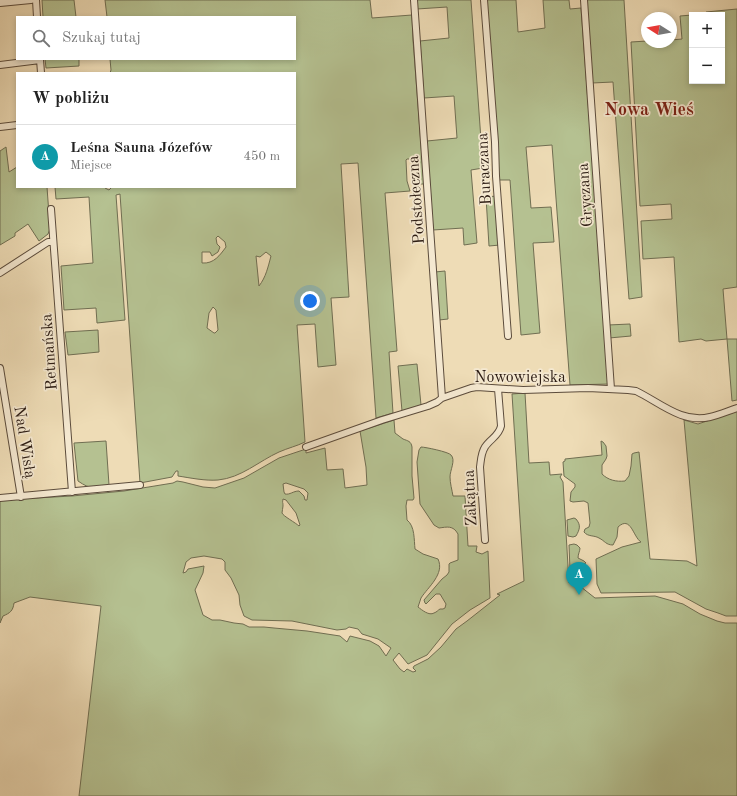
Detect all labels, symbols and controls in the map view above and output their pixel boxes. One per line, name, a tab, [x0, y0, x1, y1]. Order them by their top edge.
north arrow	[641, 12, 677, 48]
map controls	[689, 12, 725, 84]
button: +	[689, 12, 725, 48]
search box	[16, 16, 296, 60]
icon: search	[30, 27, 52, 49]
text: Szukaj tutaj	[62, 31, 141, 46]
button: −	[689, 48, 725, 84]
text: W pobliżu	[32, 90, 109, 107]
district label: Nowa Wieś	[604, 101, 694, 119]
street label: Buraczana	[475, 132, 495, 206]
text: Leśna Sauna Józefów	[70, 141, 213, 156]
text: A	[40, 150, 50, 163]
text: 450 m	[243, 150, 280, 163]
street label: Podstołeczna	[406, 155, 428, 245]
text: Miejsce	[70, 159, 112, 172]
street label: Gryczana	[576, 162, 596, 227]
your location	[300, 291, 320, 311]
street label: Retmańska	[39, 313, 61, 391]
street label: Nowowiejska	[474, 370, 566, 386]
street label: Nad Wisłą	[10, 405, 38, 480]
street label: Zakątna	[462, 469, 480, 527]
pin: A	[566, 562, 592, 595]

